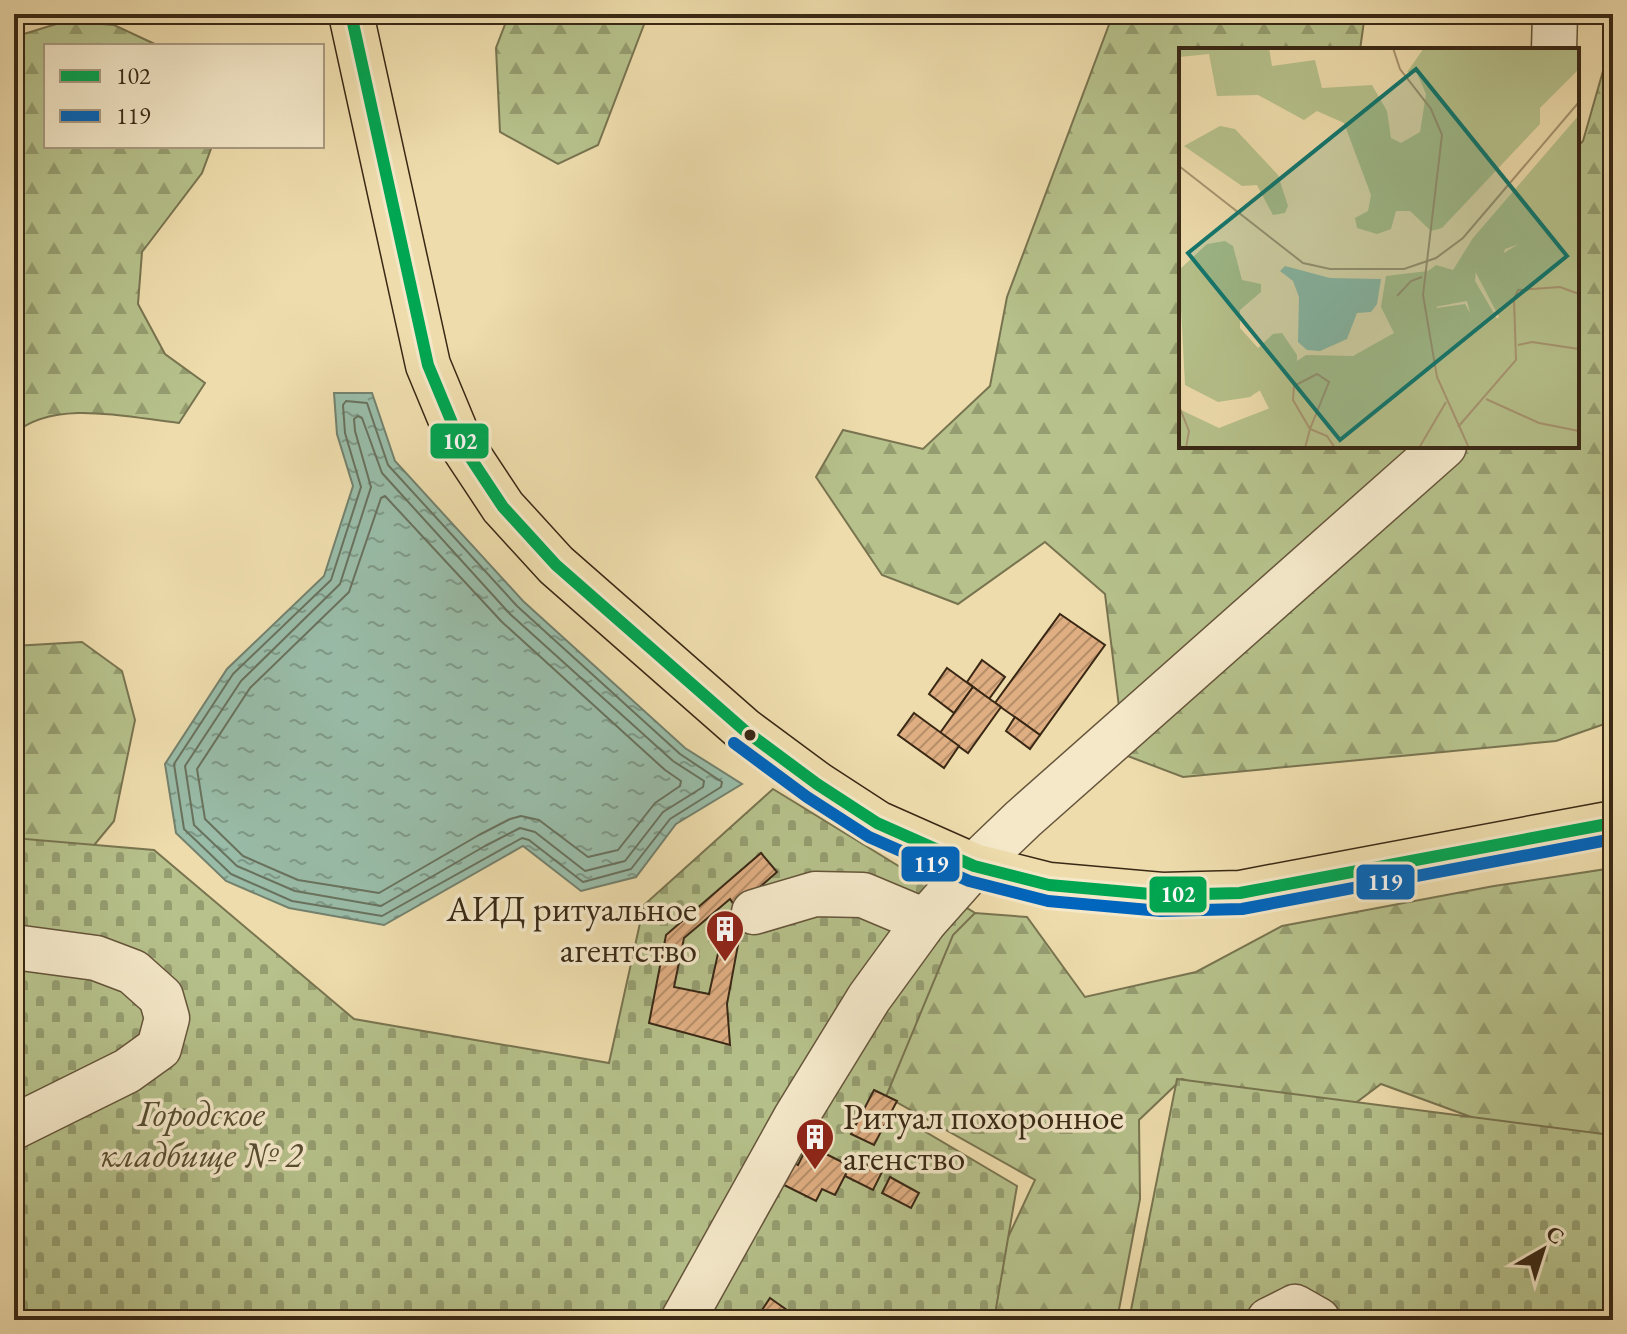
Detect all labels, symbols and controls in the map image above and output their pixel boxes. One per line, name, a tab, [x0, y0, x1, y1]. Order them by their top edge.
legend	[44, 44, 324, 148]
inset map	[1179, 48, 1579, 448]
text: 102	[116, 60, 151, 91]
text: 119	[116, 100, 151, 131]
line badge: 102	[429, 422, 490, 460]
text: 102	[443, 427, 478, 456]
unlabelled marker	[742, 727, 758, 743]
line badge: 119	[900, 845, 961, 883]
text: 119	[914, 850, 949, 879]
line badge: 119	[1355, 863, 1416, 901]
text: 119	[1368, 868, 1403, 897]
line badge: 102	[1148, 875, 1208, 914]
text: 102	[1161, 880, 1196, 909]
place label: АИД ритуальное агентство	[446, 885, 697, 973]
building icon: АИД ритуальное агентство	[704, 908, 746, 963]
park label: Городское кладбище № 2	[100, 1090, 304, 1178]
place label: Ритуал похоронное агенство	[843, 1093, 1124, 1181]
building icon: Ритуал похоронное агенство	[794, 1116, 836, 1171]
north arrow	[1503, 1210, 1583, 1290]
text: С	[1540, 1219, 1570, 1251]

